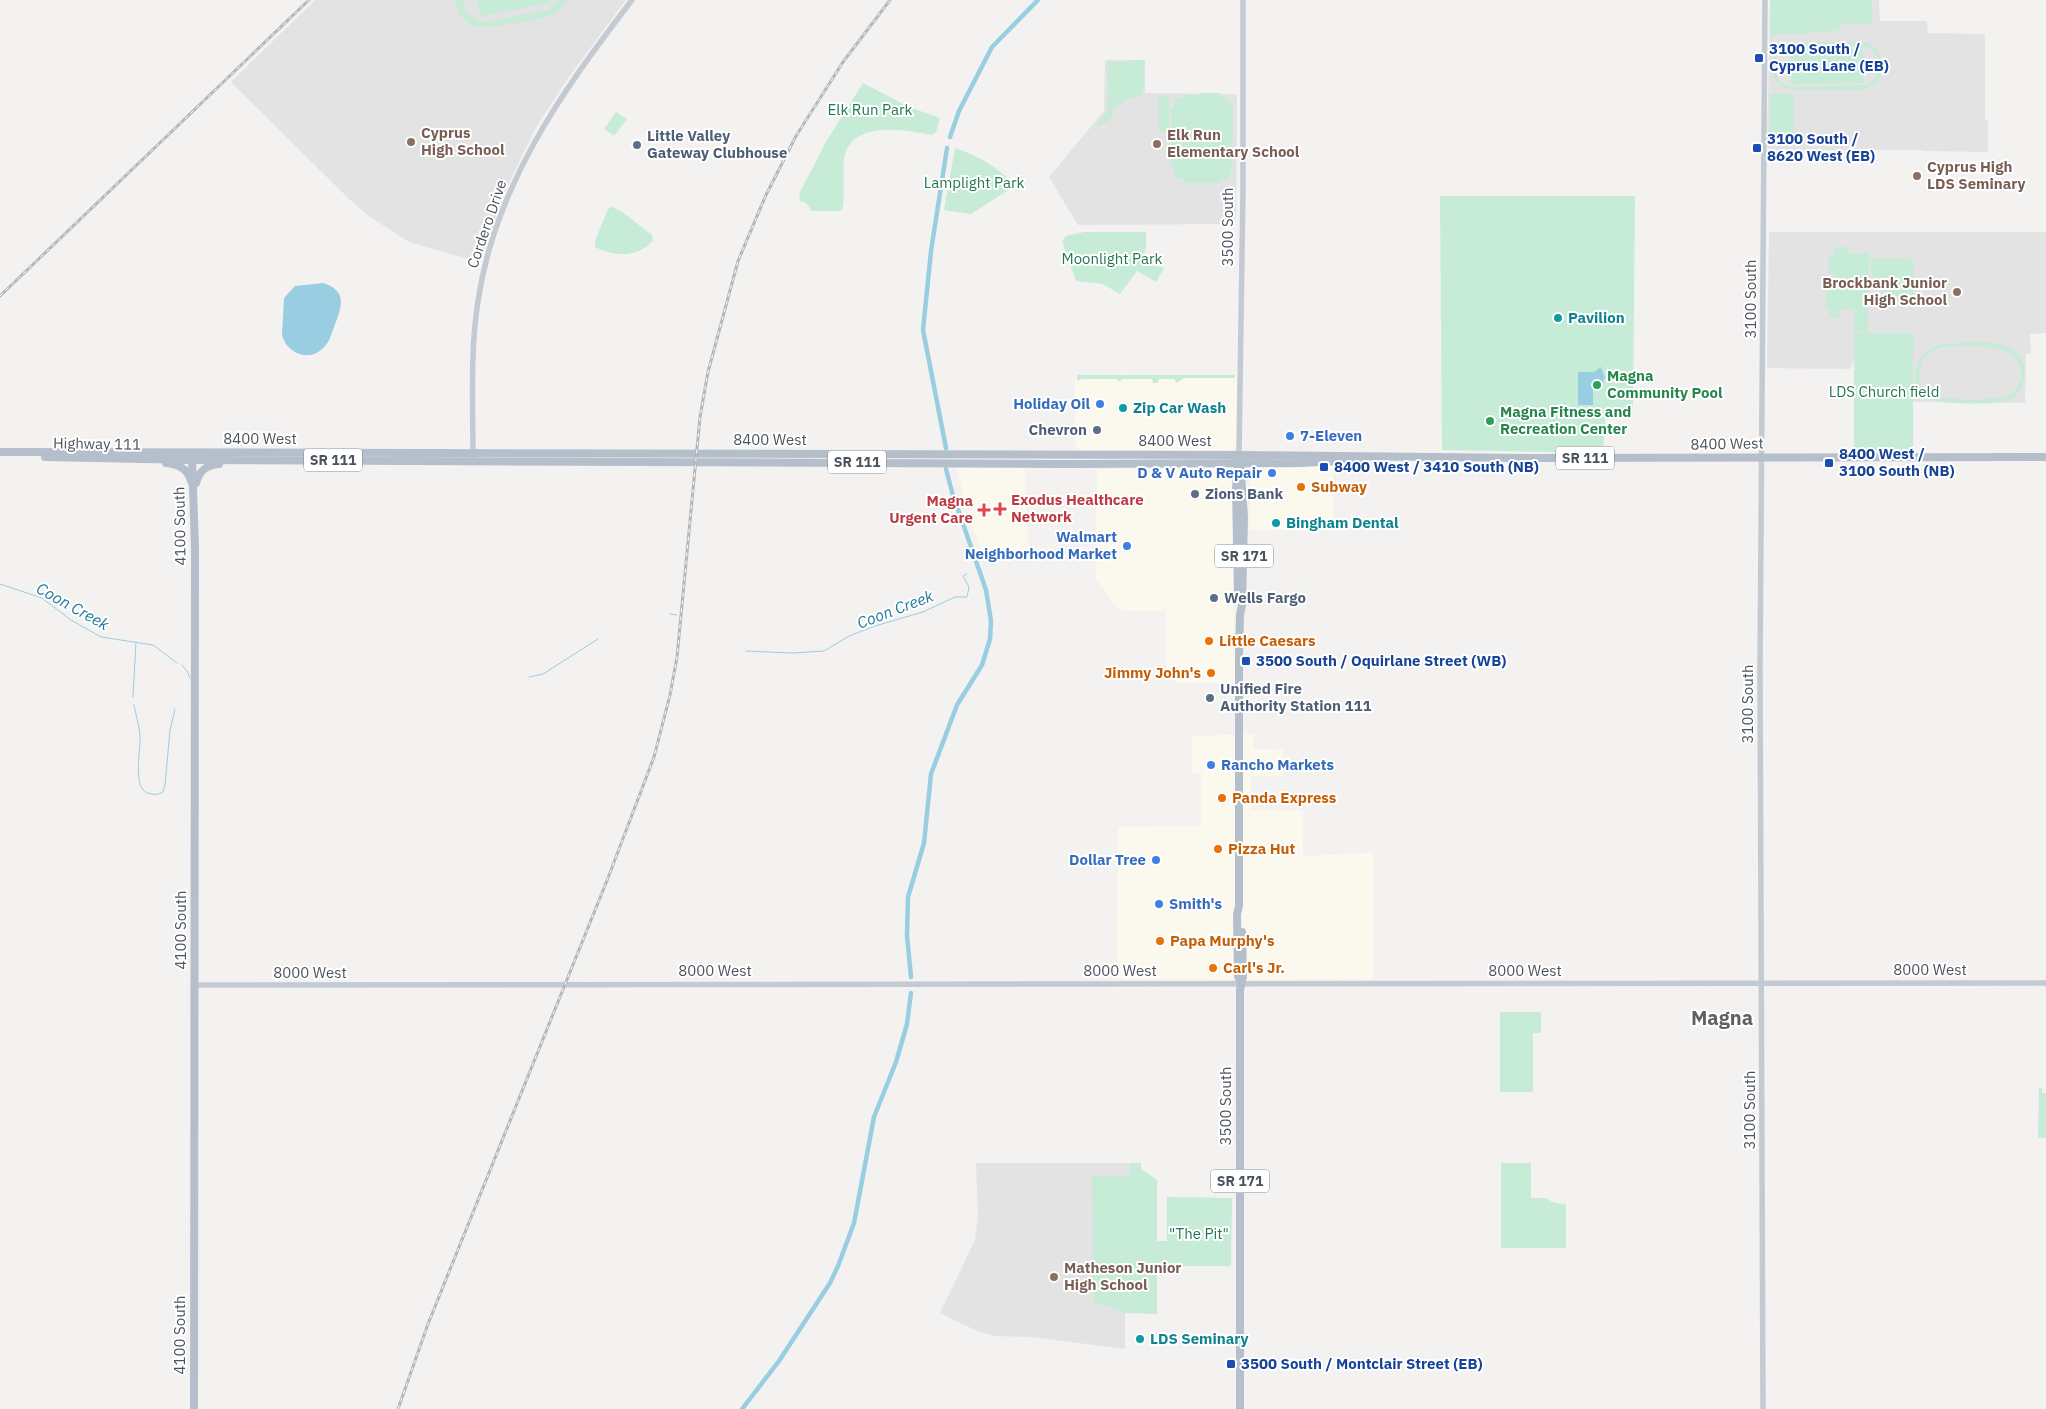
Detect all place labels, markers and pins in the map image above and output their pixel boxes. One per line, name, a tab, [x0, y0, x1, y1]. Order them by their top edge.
place label: 3100 South / Cyprus Lane (EB)	[1769, 39, 1889, 75]
marker: 3100 South / Cyprus Lane (EB)	[1753, 52, 1765, 64]
place label: Cyprus High School	[421, 123, 505, 159]
place label: Elk Run Elementary School	[1167, 125, 1300, 161]
place label: Little Valley Gateway Clubhouse	[647, 126, 787, 162]
place label: 3100 South / 8620 West (EB)	[1767, 129, 1875, 165]
marker: Cyprus High School	[405, 136, 417, 148]
marker: Elk Run Elementary School	[1151, 138, 1163, 150]
marker: Little Valley Gateway Clubhouse	[631, 139, 643, 151]
marker: 3100 South / 8620 West (EB)	[1751, 142, 1763, 154]
place label: Cyprus High LDS Seminary	[1927, 157, 2025, 193]
marker: Cyprus High LDS Seminary	[1911, 170, 1923, 182]
place label: Brockbank Junior High School	[1822, 273, 1947, 309]
marker: Brockbank Junior High School	[1951, 286, 1963, 298]
place label: Pavilion	[1568, 308, 1625, 327]
marker: Pavilion	[1552, 312, 1564, 324]
place label: Magna Community Pool	[1607, 366, 1723, 402]
marker: Magna Community Pool	[1591, 379, 1603, 391]
place label: Holiday Oil	[1013, 394, 1090, 413]
marker: Holiday Oil	[1094, 398, 1106, 410]
place label: Zip Car Wash	[1133, 398, 1226, 417]
marker: Zip Car Wash	[1117, 402, 1129, 414]
place label: Magna Fitness and Recreation Center	[1500, 402, 1631, 438]
marker: Magna Fitness and Recreation Center	[1484, 415, 1496, 427]
place label: Chevron	[1029, 420, 1087, 439]
marker: Chevron	[1091, 424, 1103, 436]
place label: 7-Eleven	[1300, 426, 1362, 445]
marker: 7-Eleven	[1284, 430, 1296, 442]
place label: 8400 West / 3100 South (NB)	[1839, 444, 1955, 480]
place label: 8400 West / 3410 South (NB)	[1334, 457, 1539, 476]
marker: 8400 West / 3100 South (NB)	[1823, 457, 1835, 469]
marker: 8400 West / 3410 South (NB)	[1318, 461, 1330, 473]
place label: D & V Auto Repair	[1137, 463, 1262, 482]
marker: D & V Auto Repair	[1266, 467, 1278, 479]
place label: Subway	[1311, 477, 1367, 496]
marker: Subway	[1295, 481, 1307, 493]
place label: Zions Bank	[1205, 484, 1283, 503]
marker: Zions Bank	[1189, 488, 1201, 500]
place label: Exodus Healthcare Network	[1011, 490, 1144, 526]
place label: Magna Urgent Care	[889, 491, 973, 527]
marker: Exodus Healthcare Network	[993, 502, 1007, 516]
marker: Magna Urgent Care	[977, 503, 991, 517]
place label: Bingham Dental	[1286, 513, 1399, 532]
marker: Bingham Dental	[1270, 517, 1282, 529]
place label: Walmart Neighborhood Market	[965, 527, 1117, 563]
marker: Walmart Neighborhood Market	[1121, 540, 1133, 552]
place label: Wells Fargo	[1224, 588, 1306, 607]
marker: Wells Fargo	[1208, 592, 1220, 604]
place label: Little Caesars	[1219, 631, 1316, 650]
marker: Little Caesars	[1203, 635, 1215, 647]
place label: 3500 South / Oquirlane Street (WB)	[1256, 651, 1506, 670]
marker: 3500 South / Oquirlane Street (WB)	[1240, 655, 1252, 667]
place label: Jimmy John's	[1104, 663, 1201, 682]
marker: Jimmy John's	[1205, 667, 1217, 679]
place label: Unified Fire Authority Station 111	[1220, 679, 1371, 715]
marker: Unified Fire Authority Station 111	[1204, 692, 1216, 704]
place label: Rancho Markets	[1221, 755, 1334, 774]
marker: Rancho Markets	[1205, 759, 1217, 771]
place label: Panda Express	[1232, 788, 1337, 807]
marker: Panda Express	[1216, 792, 1228, 804]
place label: Pizza Hut	[1228, 839, 1296, 858]
marker: Pizza Hut	[1212, 843, 1224, 855]
place label: Dollar Tree	[1069, 850, 1146, 869]
marker: Dollar Tree	[1150, 854, 1162, 866]
place label: Smith's	[1169, 894, 1223, 913]
marker: Smith's	[1153, 898, 1165, 910]
place label: Papa Murphy's	[1170, 931, 1275, 950]
marker: Papa Murphy's	[1154, 935, 1166, 947]
place label: Carl's Jr.	[1223, 958, 1285, 977]
marker: Carl's Jr.	[1207, 962, 1219, 974]
place label: Matheson Junior High School	[1064, 1258, 1181, 1294]
marker: Matheson Junior High School	[1048, 1271, 1060, 1283]
place label: LDS Seminary	[1150, 1329, 1248, 1348]
marker: LDS Seminary	[1134, 1333, 1146, 1345]
place label: 3500 South / Montclair Street (EB)	[1241, 1354, 1482, 1373]
marker: 3500 South / Montclair Street (EB)	[1225, 1358, 1237, 1370]

